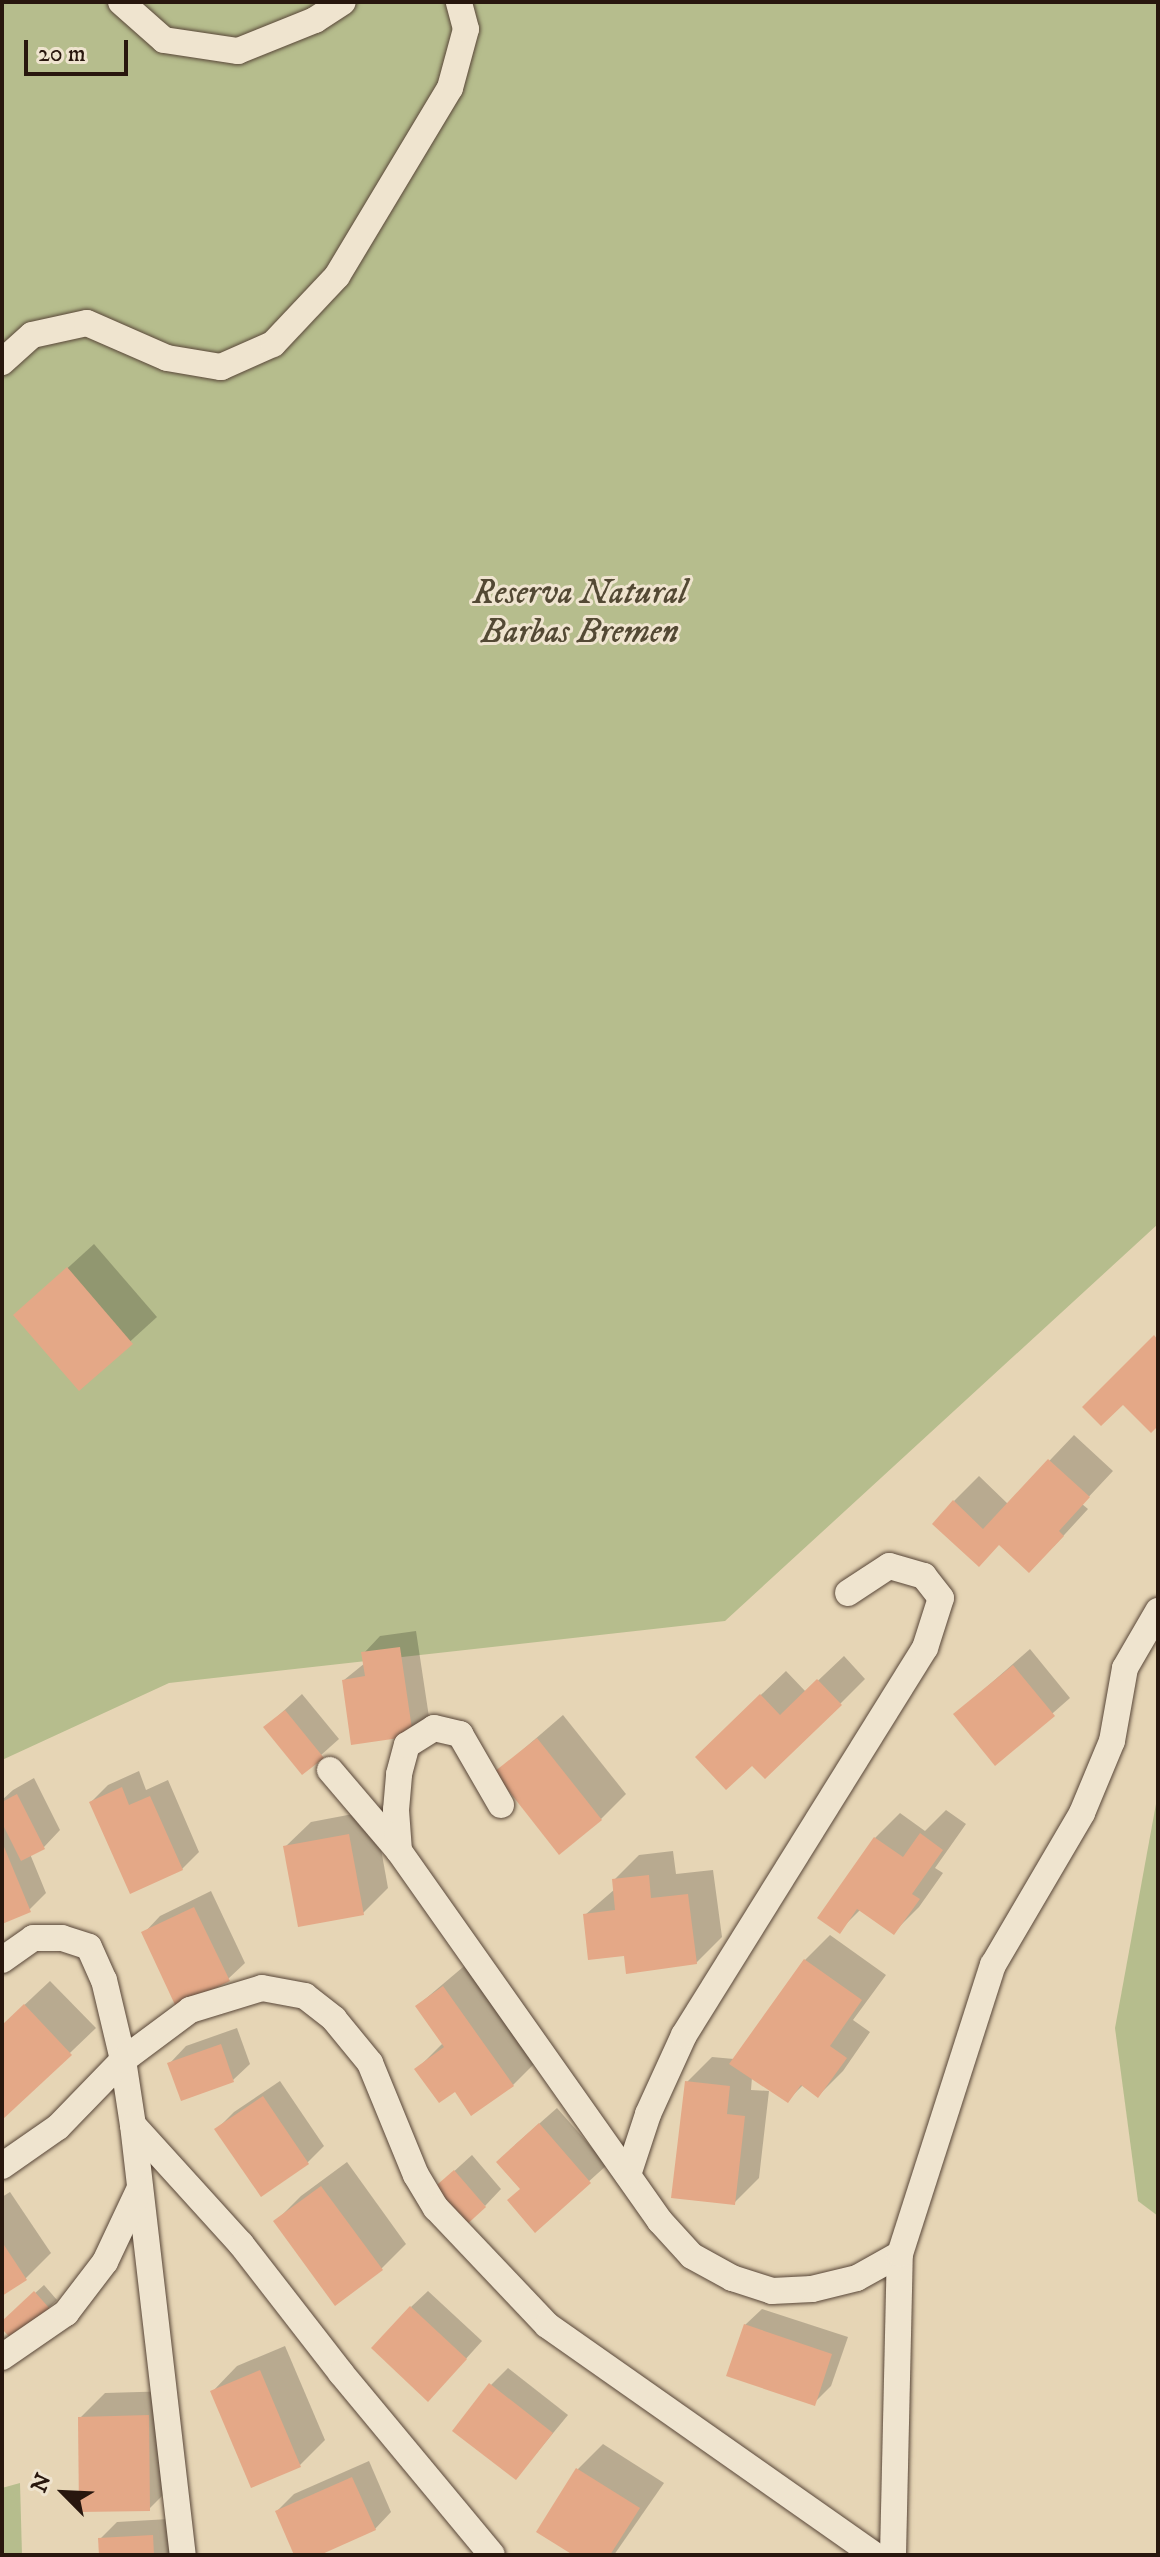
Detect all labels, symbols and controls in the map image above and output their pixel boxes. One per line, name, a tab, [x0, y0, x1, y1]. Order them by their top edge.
scale bar	[28, 24, 132, 74]
text: 20 m	[38, 39, 86, 69]
park label: Reserva Natural Barbas Bremen	[473, 573, 687, 652]
north arrow	[24, 2453, 104, 2533]
text: N	[26, 2469, 58, 2497]

